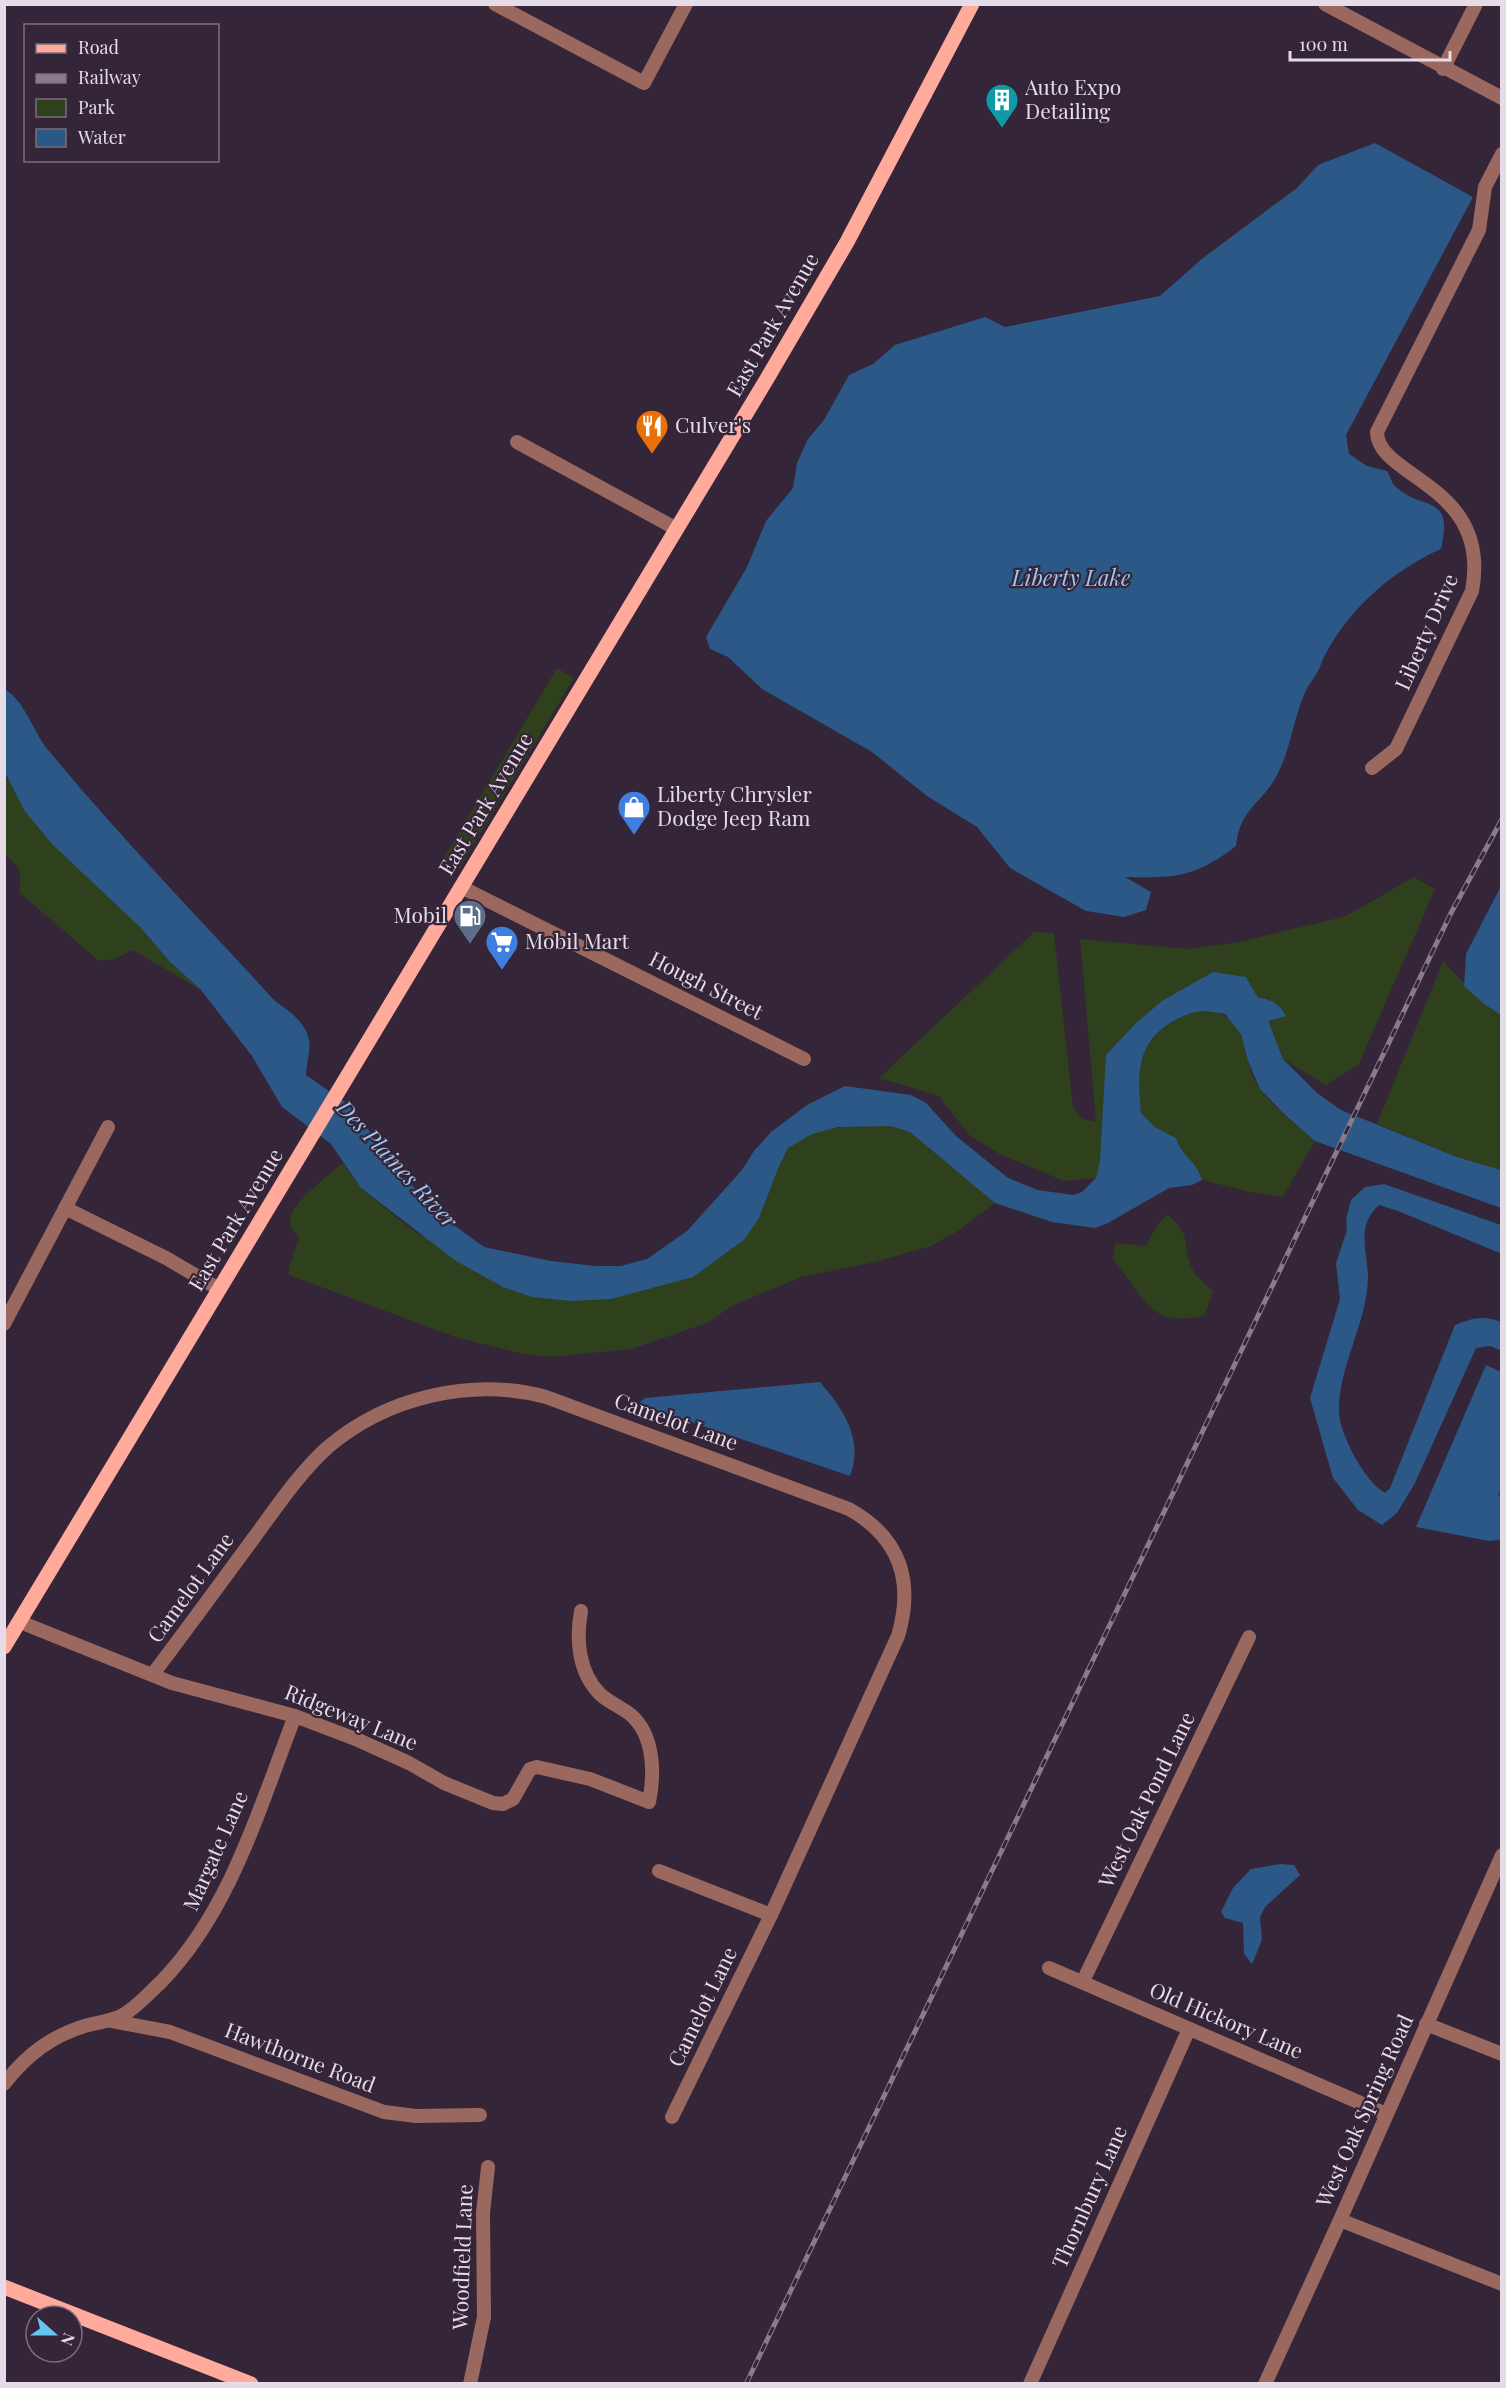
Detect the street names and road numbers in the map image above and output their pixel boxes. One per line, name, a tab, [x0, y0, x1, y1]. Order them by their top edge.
street label: East Park Avenue	[719, 247, 824, 401]
street label: Liberty Drive	[1387, 569, 1463, 694]
street label: East Park Avenue	[431, 727, 538, 879]
street label: Hough Street	[645, 944, 769, 1025]
street label: East Park Avenue	[181, 1143, 288, 1295]
street label: Camelot Lane	[611, 1385, 742, 1455]
street label: Camelot Lane	[140, 1526, 239, 1648]
street label: Ridgeway Lane	[281, 1677, 422, 1756]
street label: West Oak Pond Lane	[1090, 1707, 1200, 1892]
street label: Margate Lane	[175, 1786, 253, 1915]
street label: Camelot Lane	[660, 1942, 742, 2071]
street label: Old Hickory Lane	[1146, 1974, 1308, 2064]
street label: West Oak Spring Road	[1308, 2010, 1418, 2212]
street label: Hawthorne Road	[221, 2015, 380, 2098]
street label: Thornbury Lane	[1044, 2120, 1132, 2272]
street label: Woodfield Lane	[444, 2184, 478, 2331]

